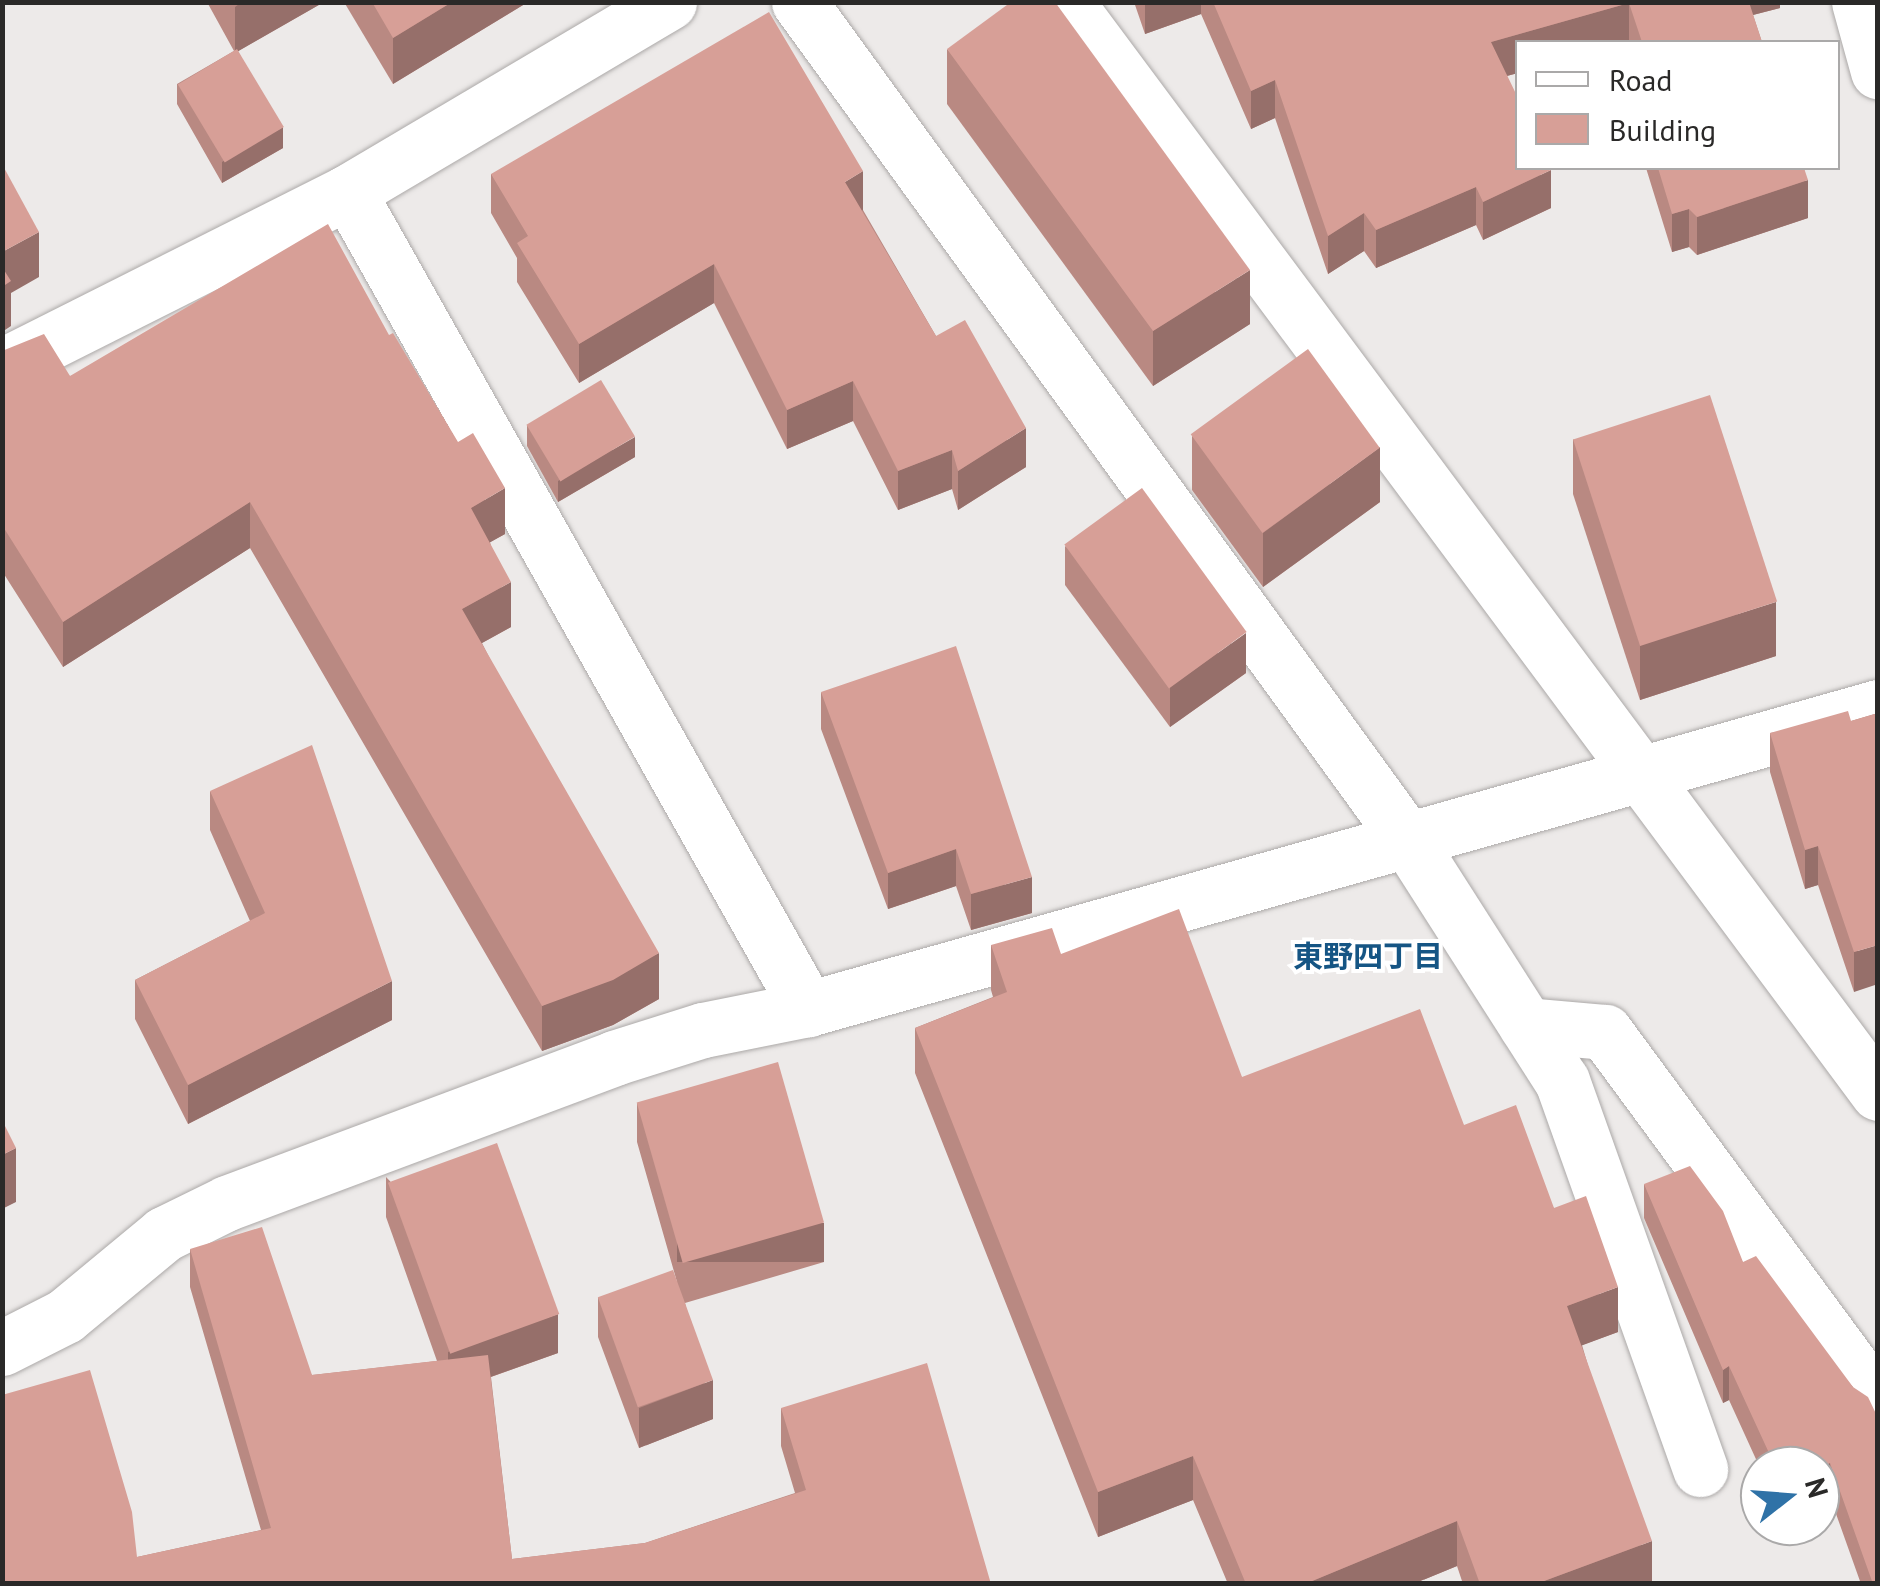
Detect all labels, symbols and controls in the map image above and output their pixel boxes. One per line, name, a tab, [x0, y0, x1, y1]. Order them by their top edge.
legend	[1515, 40, 1840, 170]
text: Road	[1609, 60, 1673, 99]
text: Building	[1609, 110, 1716, 149]
district label: 東野四丁目	[1293, 938, 1443, 974]
north arrow	[1740, 1446, 1840, 1546]
text: N	[1797, 1473, 1838, 1502]

